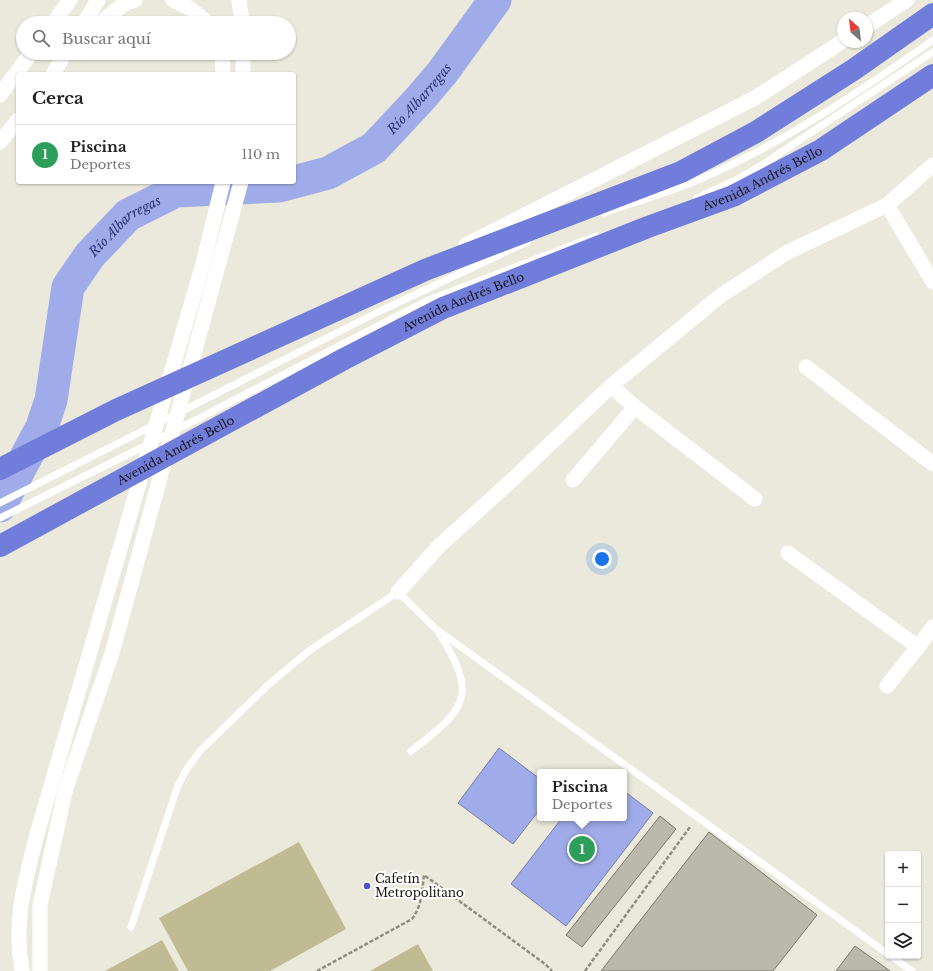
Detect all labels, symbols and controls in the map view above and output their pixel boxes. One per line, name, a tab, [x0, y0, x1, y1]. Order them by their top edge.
north arrow	[837, 12, 873, 48]
search box	[16, 16, 296, 60]
icon: search	[30, 27, 52, 49]
text: Buscar aquí	[62, 29, 151, 48]
water label: Río Albarregas	[383, 60, 455, 139]
text: Cerca	[32, 88, 84, 109]
text: Piscina	[70, 137, 127, 156]
street label: Avenida Andrés Bello	[700, 143, 825, 214]
text: 1	[42, 146, 48, 163]
text: 110 m	[241, 146, 280, 163]
text: Deportes	[70, 156, 131, 173]
water label: Río Albarregas	[84, 192, 164, 261]
street label: Avenida Andrés Bello	[399, 269, 526, 335]
street label: Avenida Andrés Bello	[113, 412, 237, 488]
your location	[592, 549, 612, 569]
popup	[537, 769, 627, 821]
text: Piscina	[552, 777, 608, 796]
text: Deportes	[552, 796, 612, 813]
pin: 1	[569, 834, 595, 864]
map controls	[885, 851, 921, 959]
button: +	[885, 851, 921, 887]
place label: Cafetín Metropolitano	[375, 871, 464, 900]
marker: Cafetín Metropolitano	[362, 881, 372, 891]
button: −	[885, 887, 921, 923]
button: layers	[885, 923, 921, 959]

